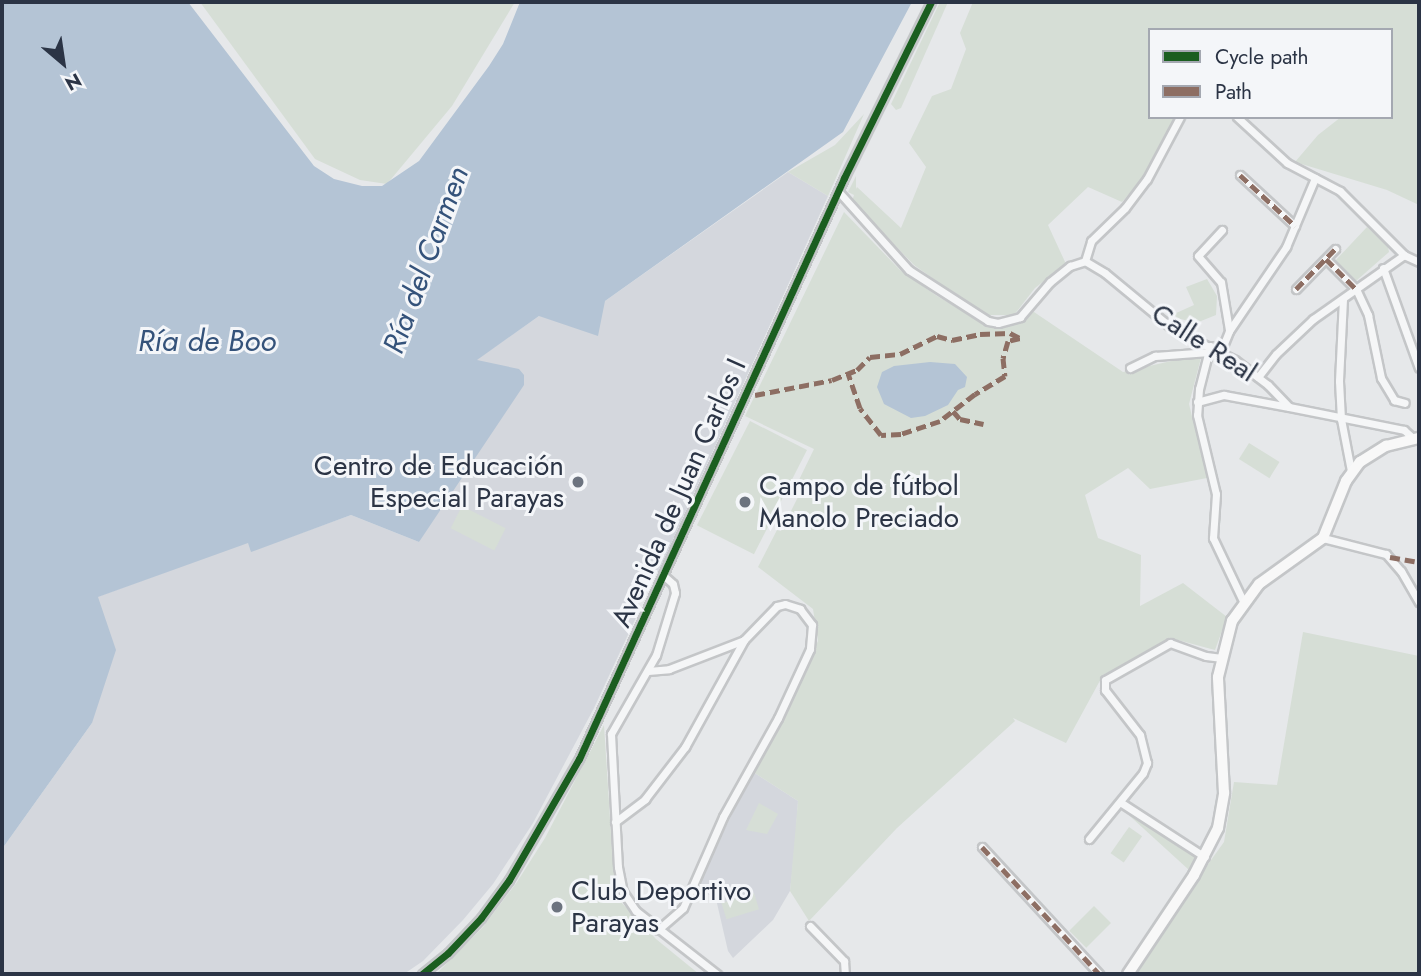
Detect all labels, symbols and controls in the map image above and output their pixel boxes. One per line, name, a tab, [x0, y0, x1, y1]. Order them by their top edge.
north arrow	[28, 28, 98, 98]
legend	[1148, 28, 1393, 119]
text: Cycle path	[1215, 42, 1308, 72]
text: N	[60, 66, 87, 97]
text: Path	[1215, 77, 1252, 107]
water label: Ría del Carmen	[376, 162, 476, 358]
street label: Calle Real	[1145, 297, 1263, 389]
water label: Ría de Boo	[138, 323, 276, 359]
street label: Avenida de Juan Carlos I	[605, 353, 753, 633]
place label: Centro de Educación Especial Parayas	[314, 449, 564, 515]
place label: Campo de fútbol Manolo Preciado	[759, 469, 959, 535]
marker: Centro de Educación Especial Parayas	[570, 474, 586, 490]
marker: Campo de fútbol Manolo Preciado	[737, 494, 753, 510]
place label: Club Deportivo Parayas	[571, 874, 751, 940]
marker: Club Deportivo Parayas	[549, 899, 565, 915]

